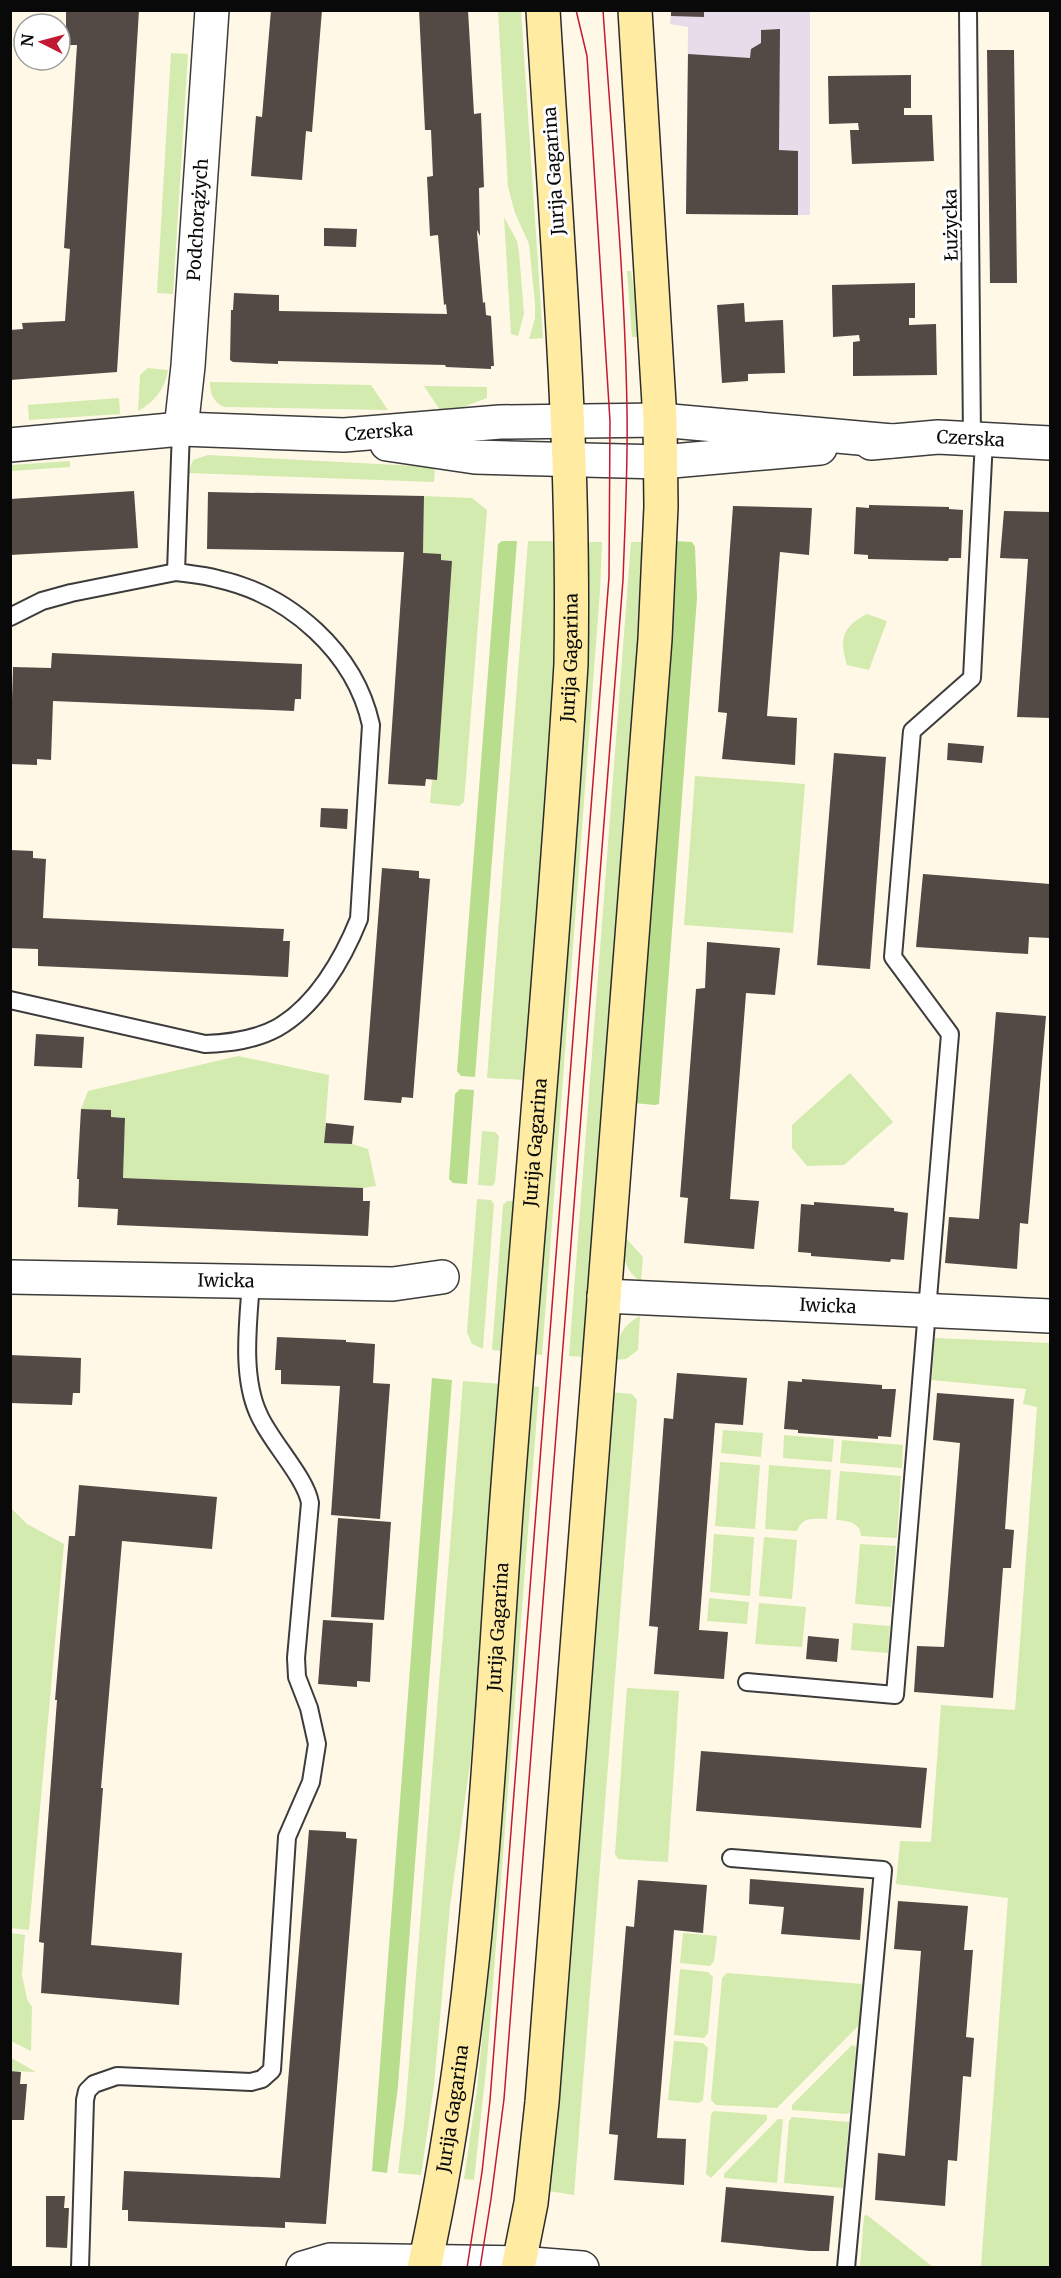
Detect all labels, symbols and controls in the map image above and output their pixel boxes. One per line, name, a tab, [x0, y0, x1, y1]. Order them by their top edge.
north arrow	[12, 12, 72, 72]
text: N	[16, 33, 38, 48]
street label: Jurija Gagarina	[538, 106, 570, 237]
street label: Podchorążych	[182, 158, 213, 282]
street label: Łużycka	[938, 188, 963, 261]
street label: Czerska	[344, 417, 414, 446]
street label: Czerska	[936, 425, 1006, 452]
street label: Jurija Gagarina	[555, 593, 583, 724]
street label: Jurija Gagarina	[518, 1077, 552, 1209]
street label: Iwicka	[197, 1268, 255, 1292]
street label: Iwicka	[799, 1293, 857, 1318]
street label: Jurija Gagarina	[482, 1561, 513, 1693]
street label: Jurija Gagarina	[431, 2043, 473, 2175]

